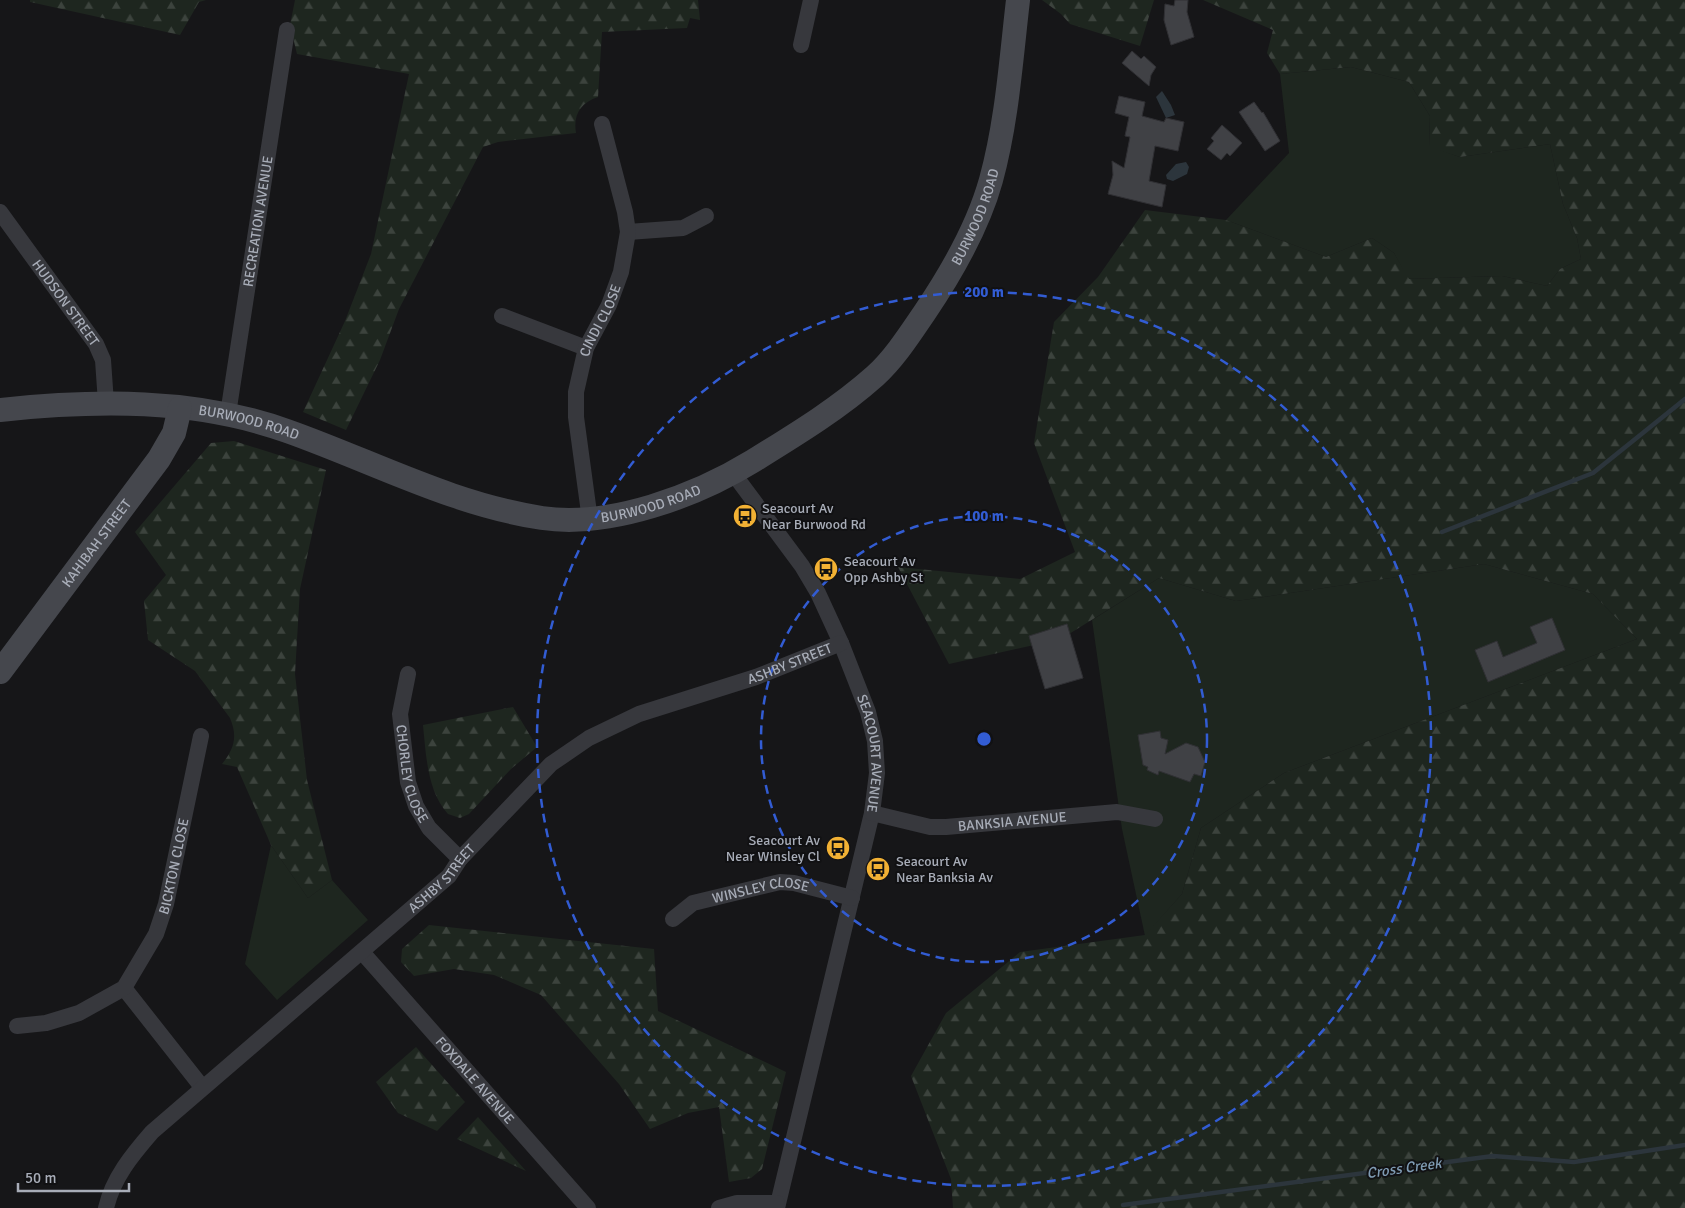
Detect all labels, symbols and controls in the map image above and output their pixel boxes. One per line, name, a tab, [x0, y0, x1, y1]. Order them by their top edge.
street label: RECREATION AVENUE	[240, 155, 277, 288]
street label: BURWOOD ROAD	[948, 167, 1003, 269]
street label: HUDSON STREET	[28, 256, 103, 350]
street label: CINDI CLOSE	[576, 282, 625, 358]
text: 200 m	[964, 283, 1004, 301]
street label: BURWOOD ROAD	[197, 402, 301, 444]
street label: BURWOOD ROAD	[600, 481, 703, 527]
street label: KAHIBAH STREET	[58, 496, 135, 591]
place label: Seacourt Av Near Burwood Rd	[762, 500, 866, 533]
bus stop icon: Seacourt Av Near Burwood Rd	[732, 503, 758, 529]
text: 100 m	[964, 507, 1004, 525]
place label: Seacourt Av Opp Ashby St	[844, 553, 923, 586]
bus stop icon: Seacourt Av Opp Ashby St	[813, 556, 839, 582]
street label: ASHBY STREET	[745, 639, 835, 688]
street label: SEACOURT AVENUE	[853, 692, 885, 814]
street label: CHORLEY CLOSE	[392, 724, 432, 826]
centre of rings	[975, 730, 993, 748]
street label: BANKSIA AVENUE	[957, 808, 1067, 835]
street label: BICKTON CLOSE	[155, 817, 193, 917]
place label: Seacourt Av Near Winsley Cl	[726, 832, 821, 865]
bus stop icon: Seacourt Av Near Winsley Cl	[825, 835, 851, 861]
street label: ASHBY STREET	[405, 841, 479, 917]
place label: Seacourt Av Near Banksia Av	[896, 853, 994, 886]
bus stop icon: Seacourt Av Near Banksia Av	[865, 856, 891, 882]
street label: WINSLEY CLOSE	[711, 874, 811, 907]
street label: FOXDALE AVENUE	[432, 1033, 518, 1128]
water label: Cross Creek	[1365, 1154, 1444, 1182]
scale bar	[18, 1160, 129, 1192]
text: 50 m	[25, 1169, 56, 1187]

